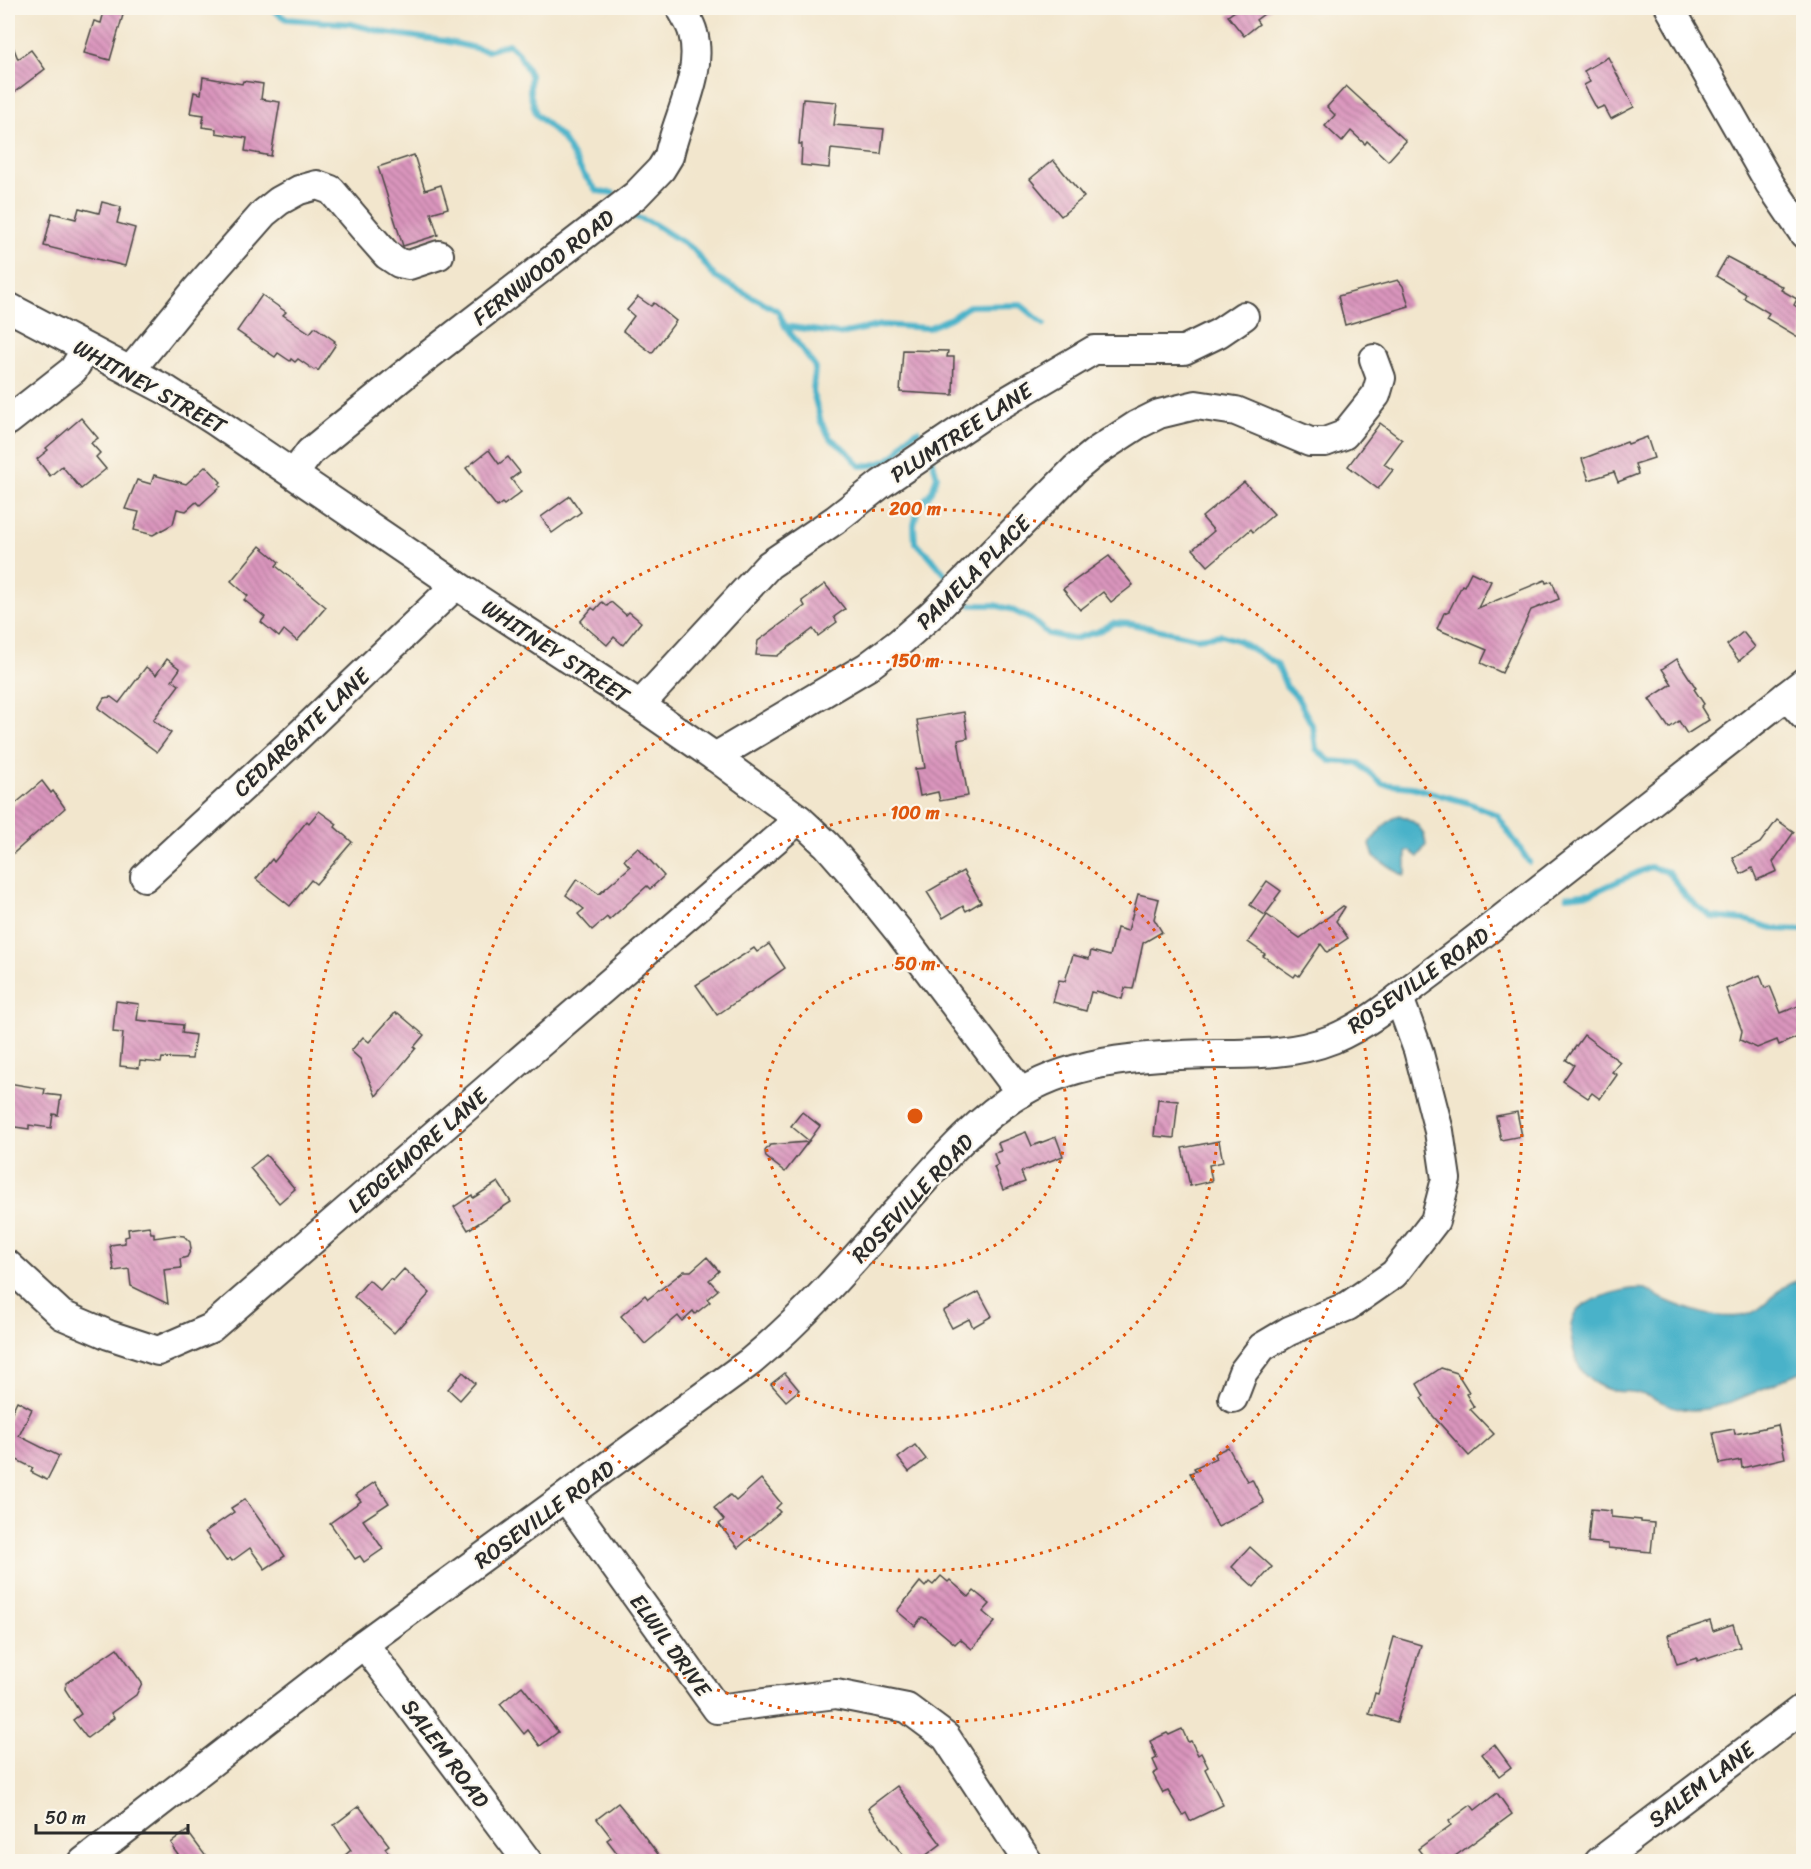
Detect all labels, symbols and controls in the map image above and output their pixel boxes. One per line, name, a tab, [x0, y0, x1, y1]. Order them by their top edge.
street label: FERNWOOD ROAD	[463, 199, 624, 336]
street label: WHITNEY STREET	[66, 328, 235, 445]
street label: PLUMTREE LANE	[882, 371, 1042, 493]
text: 200 m	[888, 493, 941, 525]
street label: PAMELA PLACE	[906, 504, 1042, 639]
street label: WHITNEY STREET	[474, 589, 639, 715]
text: 150 m	[891, 645, 939, 677]
street label: CEDARGATE LANE	[224, 657, 380, 807]
text: 100 m	[891, 797, 940, 829]
street label: ROSEVILLE ROAD	[1339, 916, 1498, 1044]
text: 50 m	[895, 948, 936, 980]
street label: LEDGEMORE LANE	[338, 1076, 498, 1223]
centre of rings	[905, 1106, 925, 1126]
street label: ROSEVILLE ROAD	[841, 1124, 984, 1273]
street label: ROSEVILLE ROAD	[465, 1449, 624, 1579]
street label: ELWIL DRIVE	[619, 1585, 723, 1707]
street label: SALEM ROAD	[391, 1690, 500, 1817]
street label: SALEM LANE	[1639, 1730, 1765, 1838]
scale bar	[36, 1797, 188, 1835]
text: 50 m	[45, 1802, 86, 1834]

